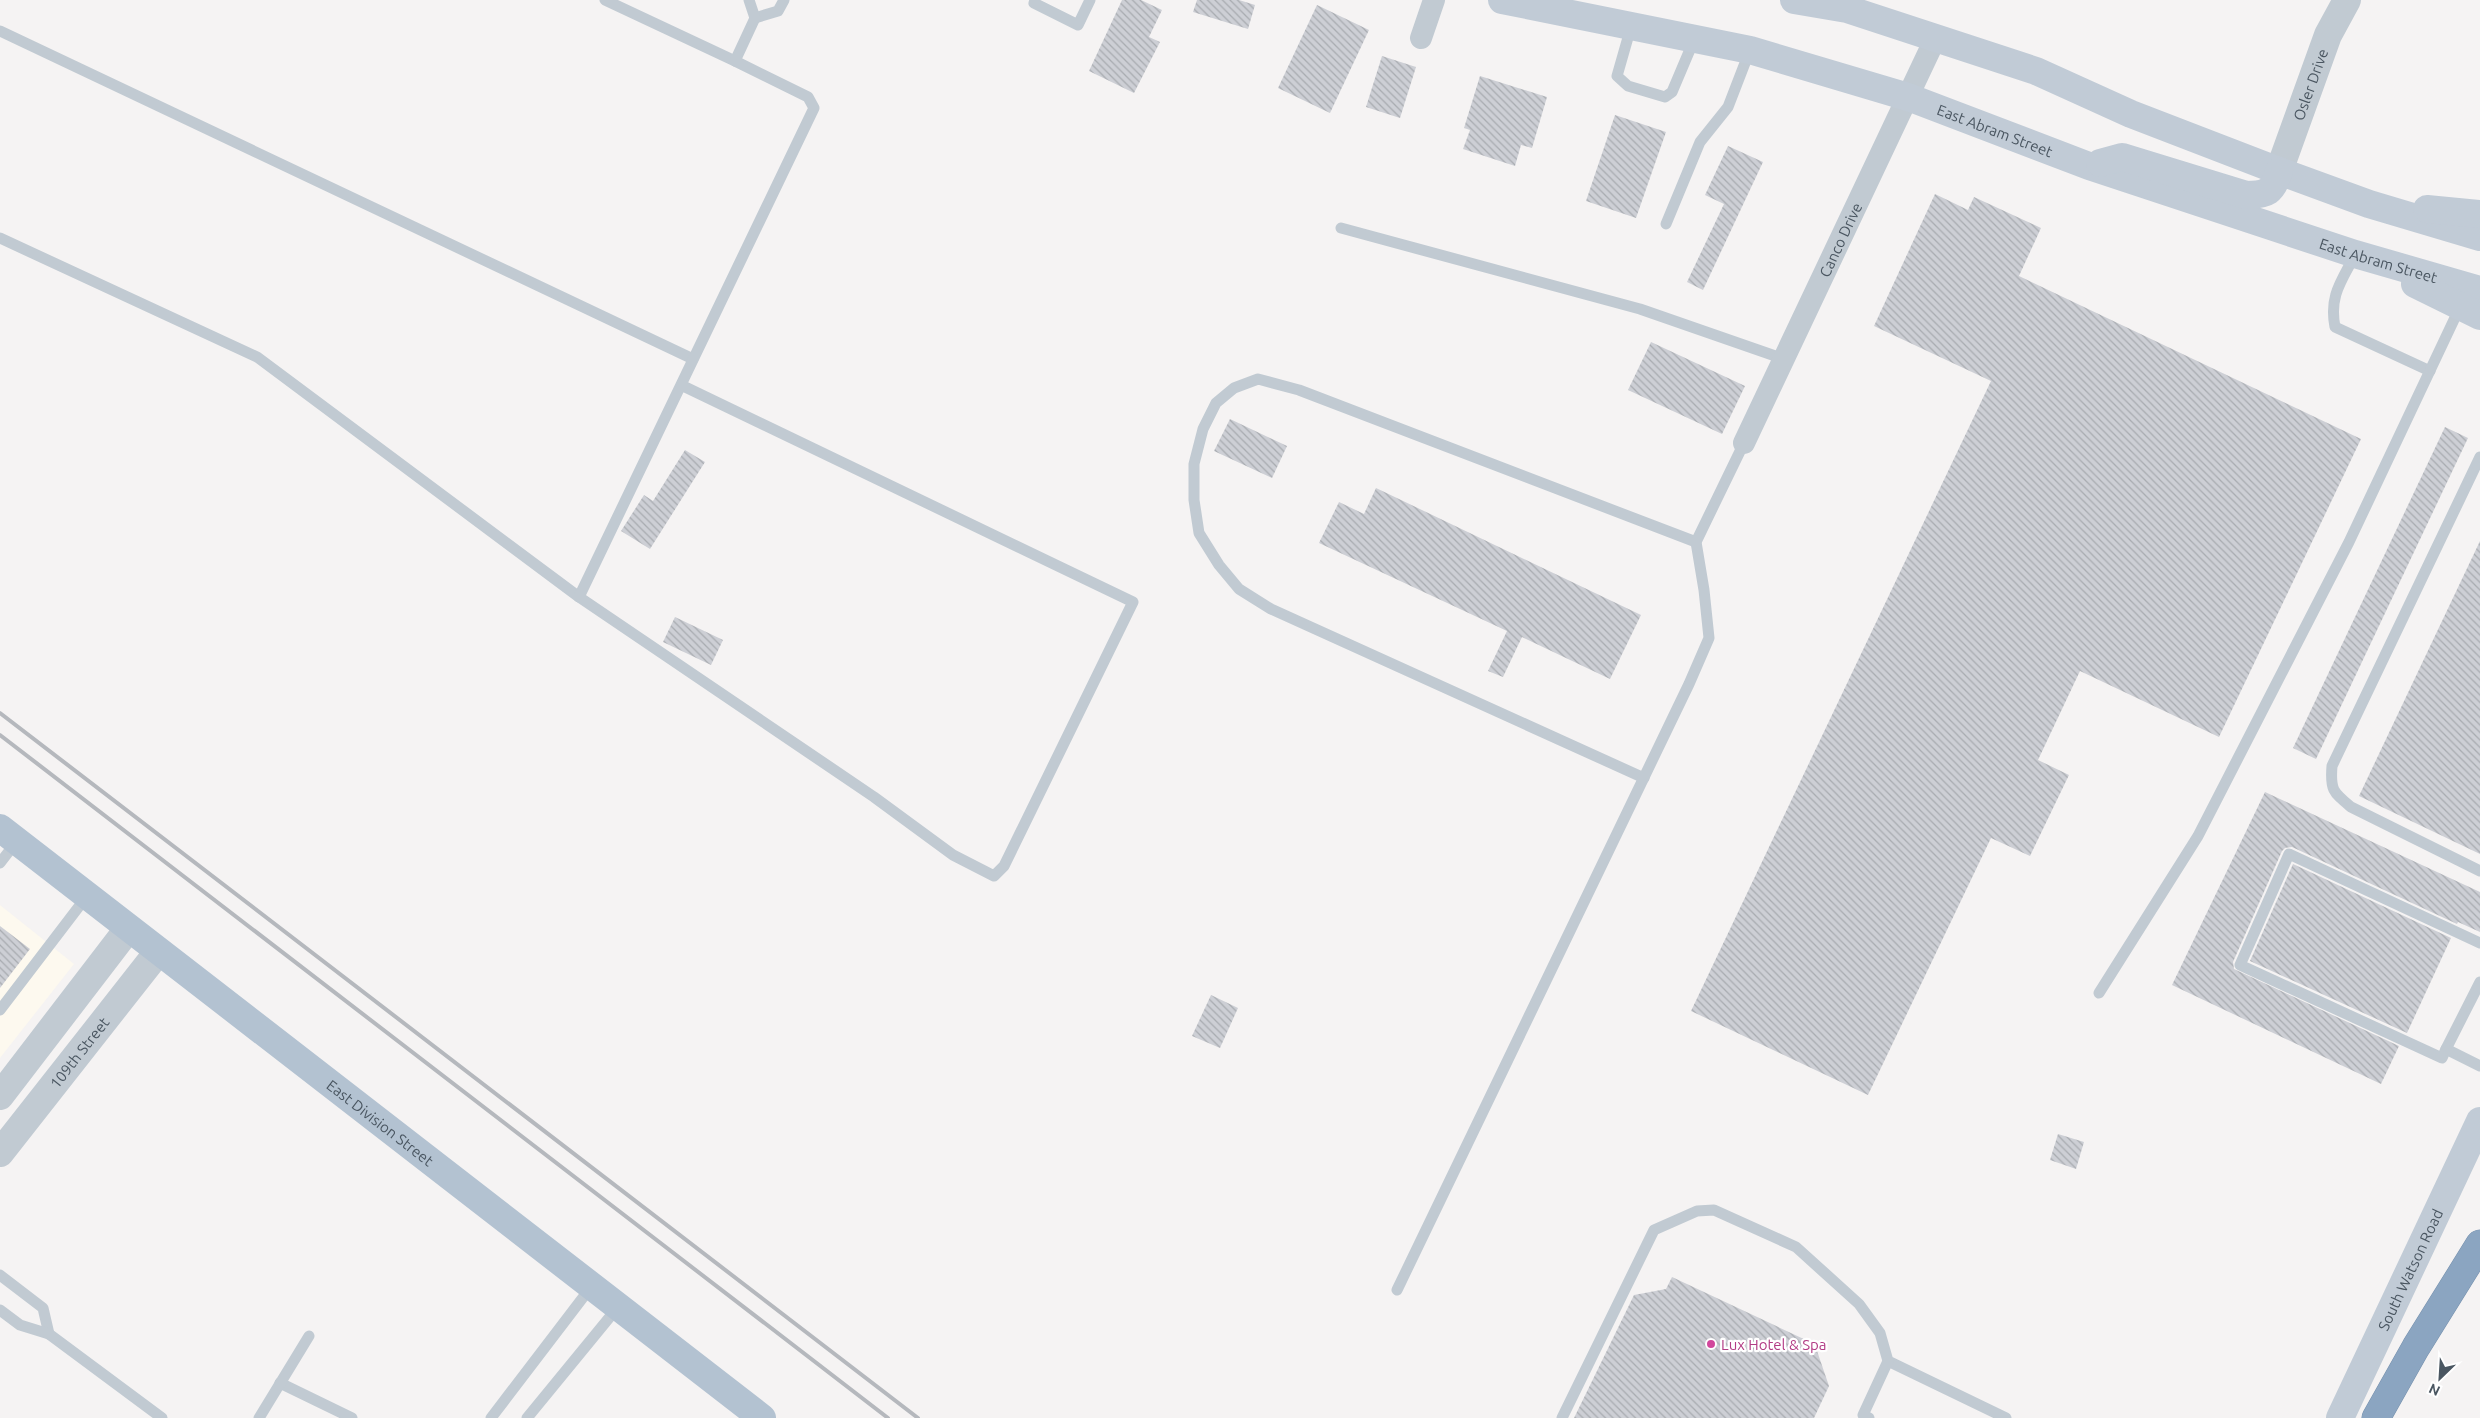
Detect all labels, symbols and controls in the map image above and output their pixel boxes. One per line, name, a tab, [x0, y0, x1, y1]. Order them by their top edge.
street label: Osler Drive	[2289, 46, 2331, 123]
street label: East Abram Street	[1935, 100, 2055, 160]
street label: Canco Drive	[1815, 200, 1865, 279]
street label: East Abram Street	[2317, 234, 2440, 286]
street label: 109th Street	[46, 1014, 112, 1091]
street label: East Division Street	[324, 1076, 437, 1169]
street label: South Watson Road	[2374, 1206, 2446, 1333]
place label: Lux Hotel & Spa	[1721, 1336, 1827, 1353]
marker: Lux Hotel & Spa	[1705, 1338, 1717, 1350]
north arrow	[2415, 1353, 2465, 1403]
text: N	[2426, 1380, 2443, 1399]

